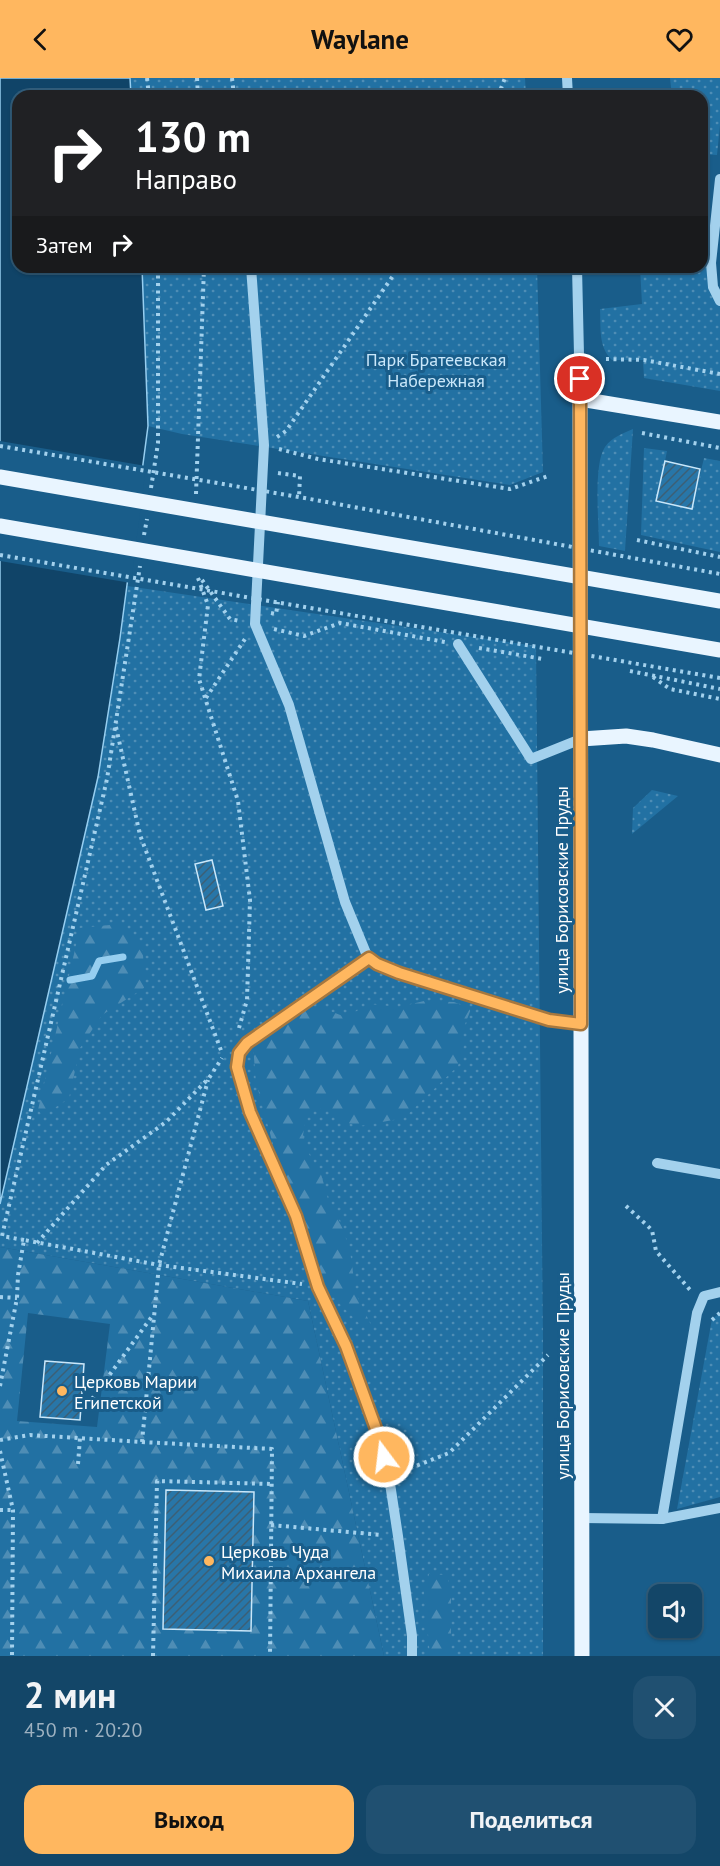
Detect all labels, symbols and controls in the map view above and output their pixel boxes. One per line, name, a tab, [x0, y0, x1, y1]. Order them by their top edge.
text: Waylane	[311, 22, 409, 56]
icon: back	[24, 23, 57, 56]
icon: heart	[663, 23, 696, 56]
text: 130 m	[135, 109, 251, 164]
icon: right	[36, 114, 114, 192]
text: Направо	[135, 162, 237, 196]
icon: right	[105, 228, 138, 261]
text: Затем	[36, 231, 93, 259]
park label: Парк Братеевская Набережная	[366, 348, 506, 392]
pin	[554, 353, 605, 404]
icon: arrive	[563, 362, 596, 395]
street label: улица Борисовские Пруды	[550, 786, 573, 994]
street label: улица Борисовские Пруды	[551, 1272, 574, 1480]
place label: Церковь Марии Египетской	[74, 1370, 197, 1414]
marker: Церковь Марии Египетской	[55, 1384, 69, 1398]
position arrow	[352, 1425, 416, 1489]
place label: Церковь Чуда Михаила Архангела	[221, 1540, 376, 1584]
marker: Церковь Чуда Михаила Архангела	[202, 1554, 216, 1568]
map controls	[648, 1584, 702, 1638]
button: sound	[648, 1584, 702, 1638]
text: 2 мин	[24, 1671, 116, 1718]
button: close	[633, 1676, 696, 1739]
text: 450 m · 20:20	[24, 1717, 142, 1743]
button: Выход	[24, 1785, 354, 1854]
button: Поделиться	[366, 1785, 696, 1854]

